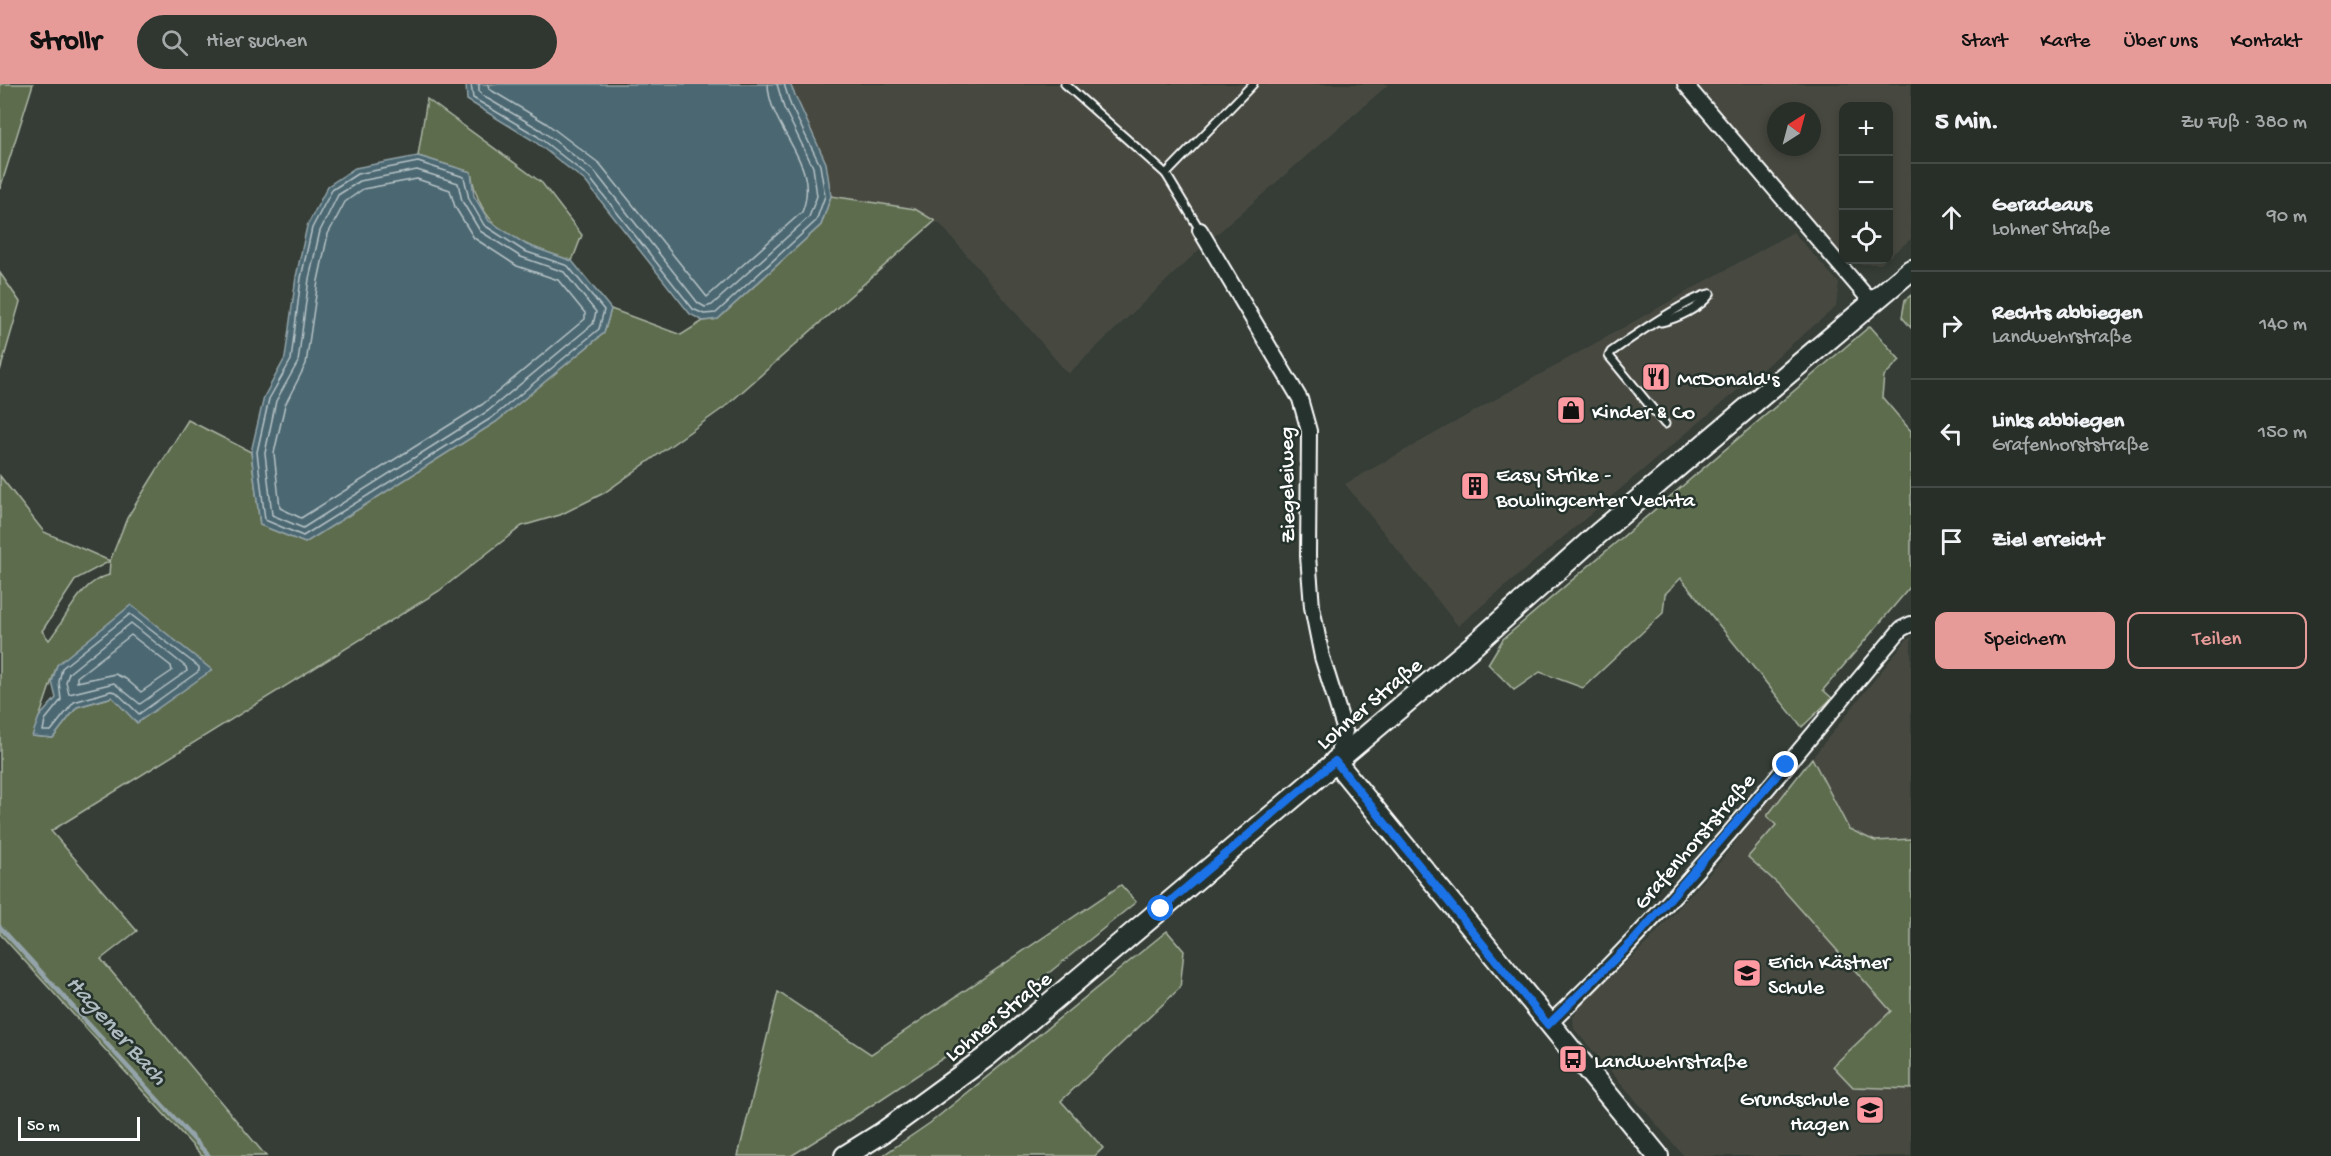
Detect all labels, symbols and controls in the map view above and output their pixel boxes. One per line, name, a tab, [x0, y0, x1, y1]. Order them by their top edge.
search box	[137, 15, 557, 69]
text: Strollr	[30, 26, 101, 59]
icon: search	[158, 26, 191, 59]
text: Hier suchen	[206, 29, 307, 55]
text: Start	[1961, 30, 2007, 55]
text: Karte	[2040, 30, 2090, 55]
text: Über uns	[2123, 30, 2197, 55]
text: Kontakt	[2230, 30, 2301, 55]
north arrow	[1767, 102, 1821, 156]
map controls	[1839, 102, 1893, 264]
button: +	[1839, 102, 1893, 156]
text: 5 Min.	[1935, 108, 1999, 139]
text: Zu Fuß · 380 m	[2181, 112, 2307, 135]
button: −	[1839, 156, 1893, 210]
text: Geradeaus	[1992, 193, 2092, 219]
icon: ahead	[1935, 201, 1968, 234]
text: 90 m	[2267, 206, 2307, 229]
button: locate	[1839, 210, 1893, 264]
text: Lohner Straße	[1992, 219, 2110, 242]
text: Rechts abbiegen	[1992, 301, 2142, 327]
icon: right	[1935, 309, 1968, 342]
text: 140 m	[2259, 314, 2307, 337]
text: Landwehrstraße	[1992, 327, 2131, 350]
restaurant icon: McDonald's	[1640, 361, 1672, 393]
place label: McDonald's	[1677, 368, 1780, 394]
shop icon: Kinder & Co	[1555, 394, 1587, 426]
place label: Kinder & Co	[1592, 401, 1695, 427]
text: Links abbiegen	[1992, 409, 2124, 435]
icon: left	[1935, 417, 1968, 450]
text: 150 m	[2258, 422, 2307, 445]
street label: Ziegeleiweg	[1275, 427, 1303, 543]
text: Grafenhorststraße	[1992, 435, 2149, 458]
place label: Easy Strike - Bowlingcenter Vechta	[1495, 464, 1696, 515]
building icon: Easy Strike - Bowlingcenter Vechta	[1459, 470, 1491, 502]
icon: arrive	[1935, 525, 1968, 558]
text: Ziel erreicht	[1992, 528, 2104, 554]
button: Speichern	[1935, 612, 2115, 669]
button: Teilen	[2127, 612, 2307, 669]
street label: Lohner Straße	[1312, 653, 1429, 757]
route end	[1772, 751, 1798, 777]
street label: Grafenhorststraße	[1630, 769, 1763, 916]
route start	[1147, 895, 1173, 921]
place label: Erich Kästner Schule	[1768, 951, 1892, 1002]
school or university icon: Erich Kästner Schule	[1731, 957, 1763, 989]
street label: Lohner Straße	[941, 967, 1059, 1069]
water label: Hagener Bach	[59, 970, 173, 1093]
bus stop icon: Landwehrstraße	[1557, 1043, 1589, 1075]
place label: Landwehrstraße	[1594, 1050, 1748, 1076]
place label: Grundschule Hagen	[1740, 1088, 1850, 1139]
school or university icon: Grundschule Hagen	[1854, 1094, 1886, 1126]
scale bar	[18, 1114, 140, 1142]
text: 50 m	[27, 1118, 60, 1137]

